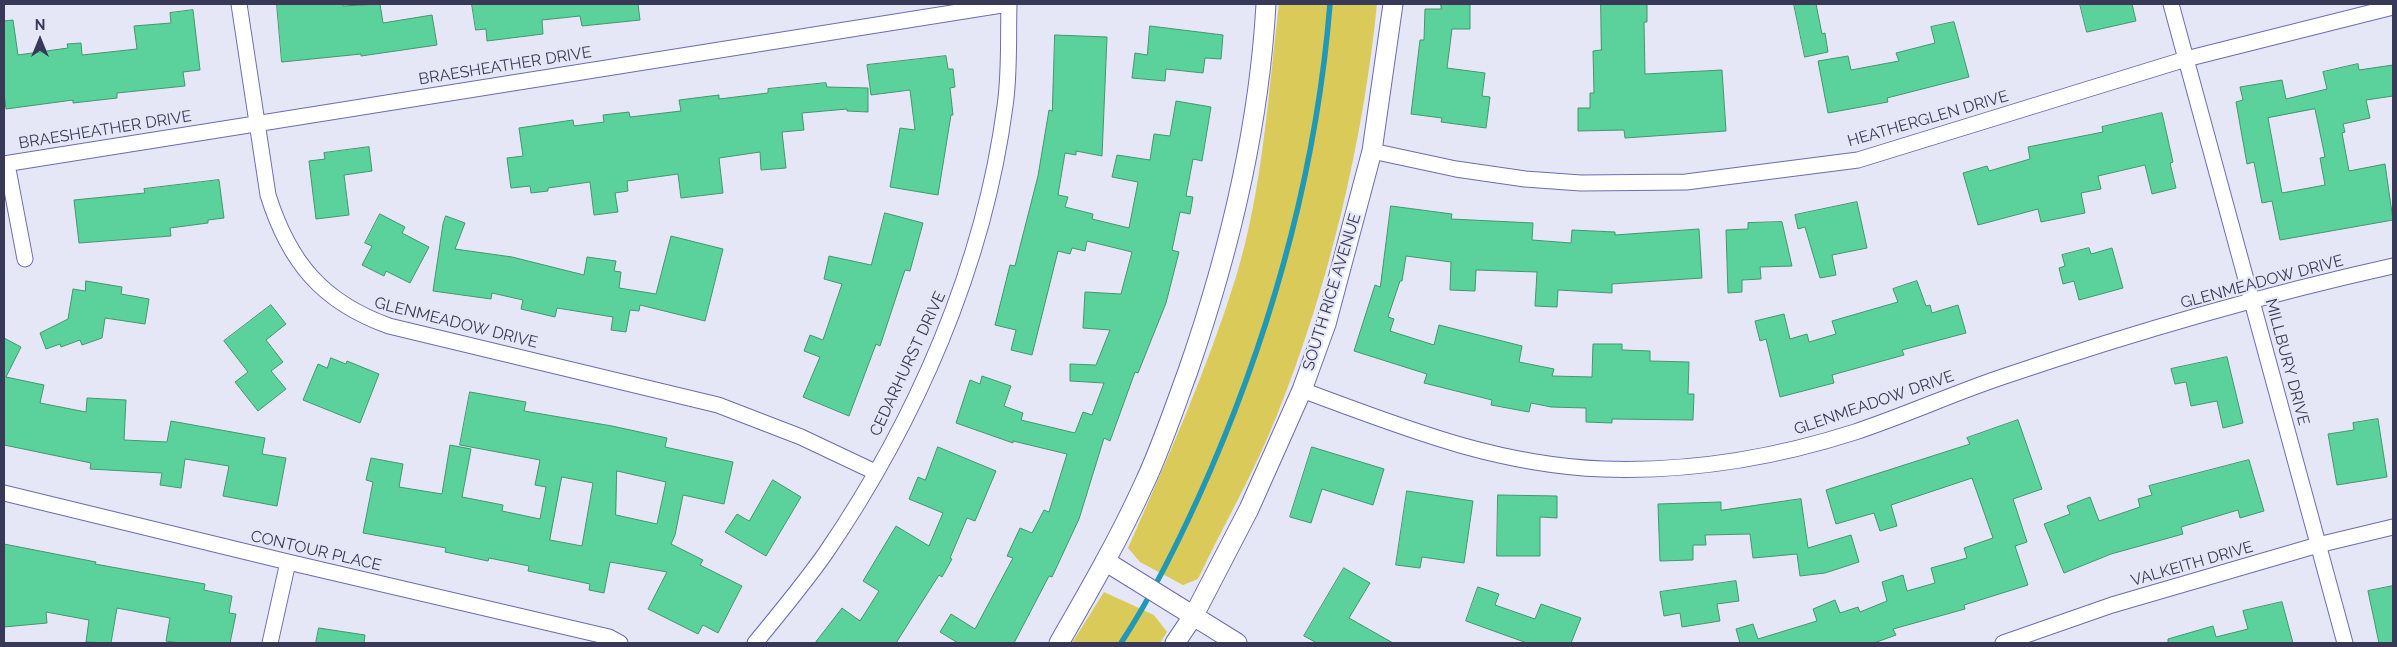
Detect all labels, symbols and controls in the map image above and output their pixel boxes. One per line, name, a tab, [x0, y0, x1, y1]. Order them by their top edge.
north arrow	[15, 15, 65, 65]
text: N	[35, 17, 45, 33]
street label: BRAESHEATHER DRIVE	[417, 43, 593, 89]
street label: HEATHERGLEN DRIVE	[1845, 87, 2011, 151]
street label: BRAESHEATHER DRIVE	[17, 107, 193, 153]
street label: SOUTH RICE AVENUE	[1299, 211, 1365, 373]
street label: GLENMEADOW DRIVE	[2178, 251, 2346, 313]
street label: CEDARHURST DRIVE	[866, 289, 950, 439]
street label: GLENMEADOW DRIVE	[372, 293, 540, 353]
street label: MILLBURY DRIVE	[2261, 297, 2313, 427]
street label: GLENMEADOW DRIVE	[1792, 367, 1956, 439]
street label: CONTOUR PLACE	[249, 527, 383, 575]
street label: VALKEITH DRIVE	[2129, 537, 2255, 591]

